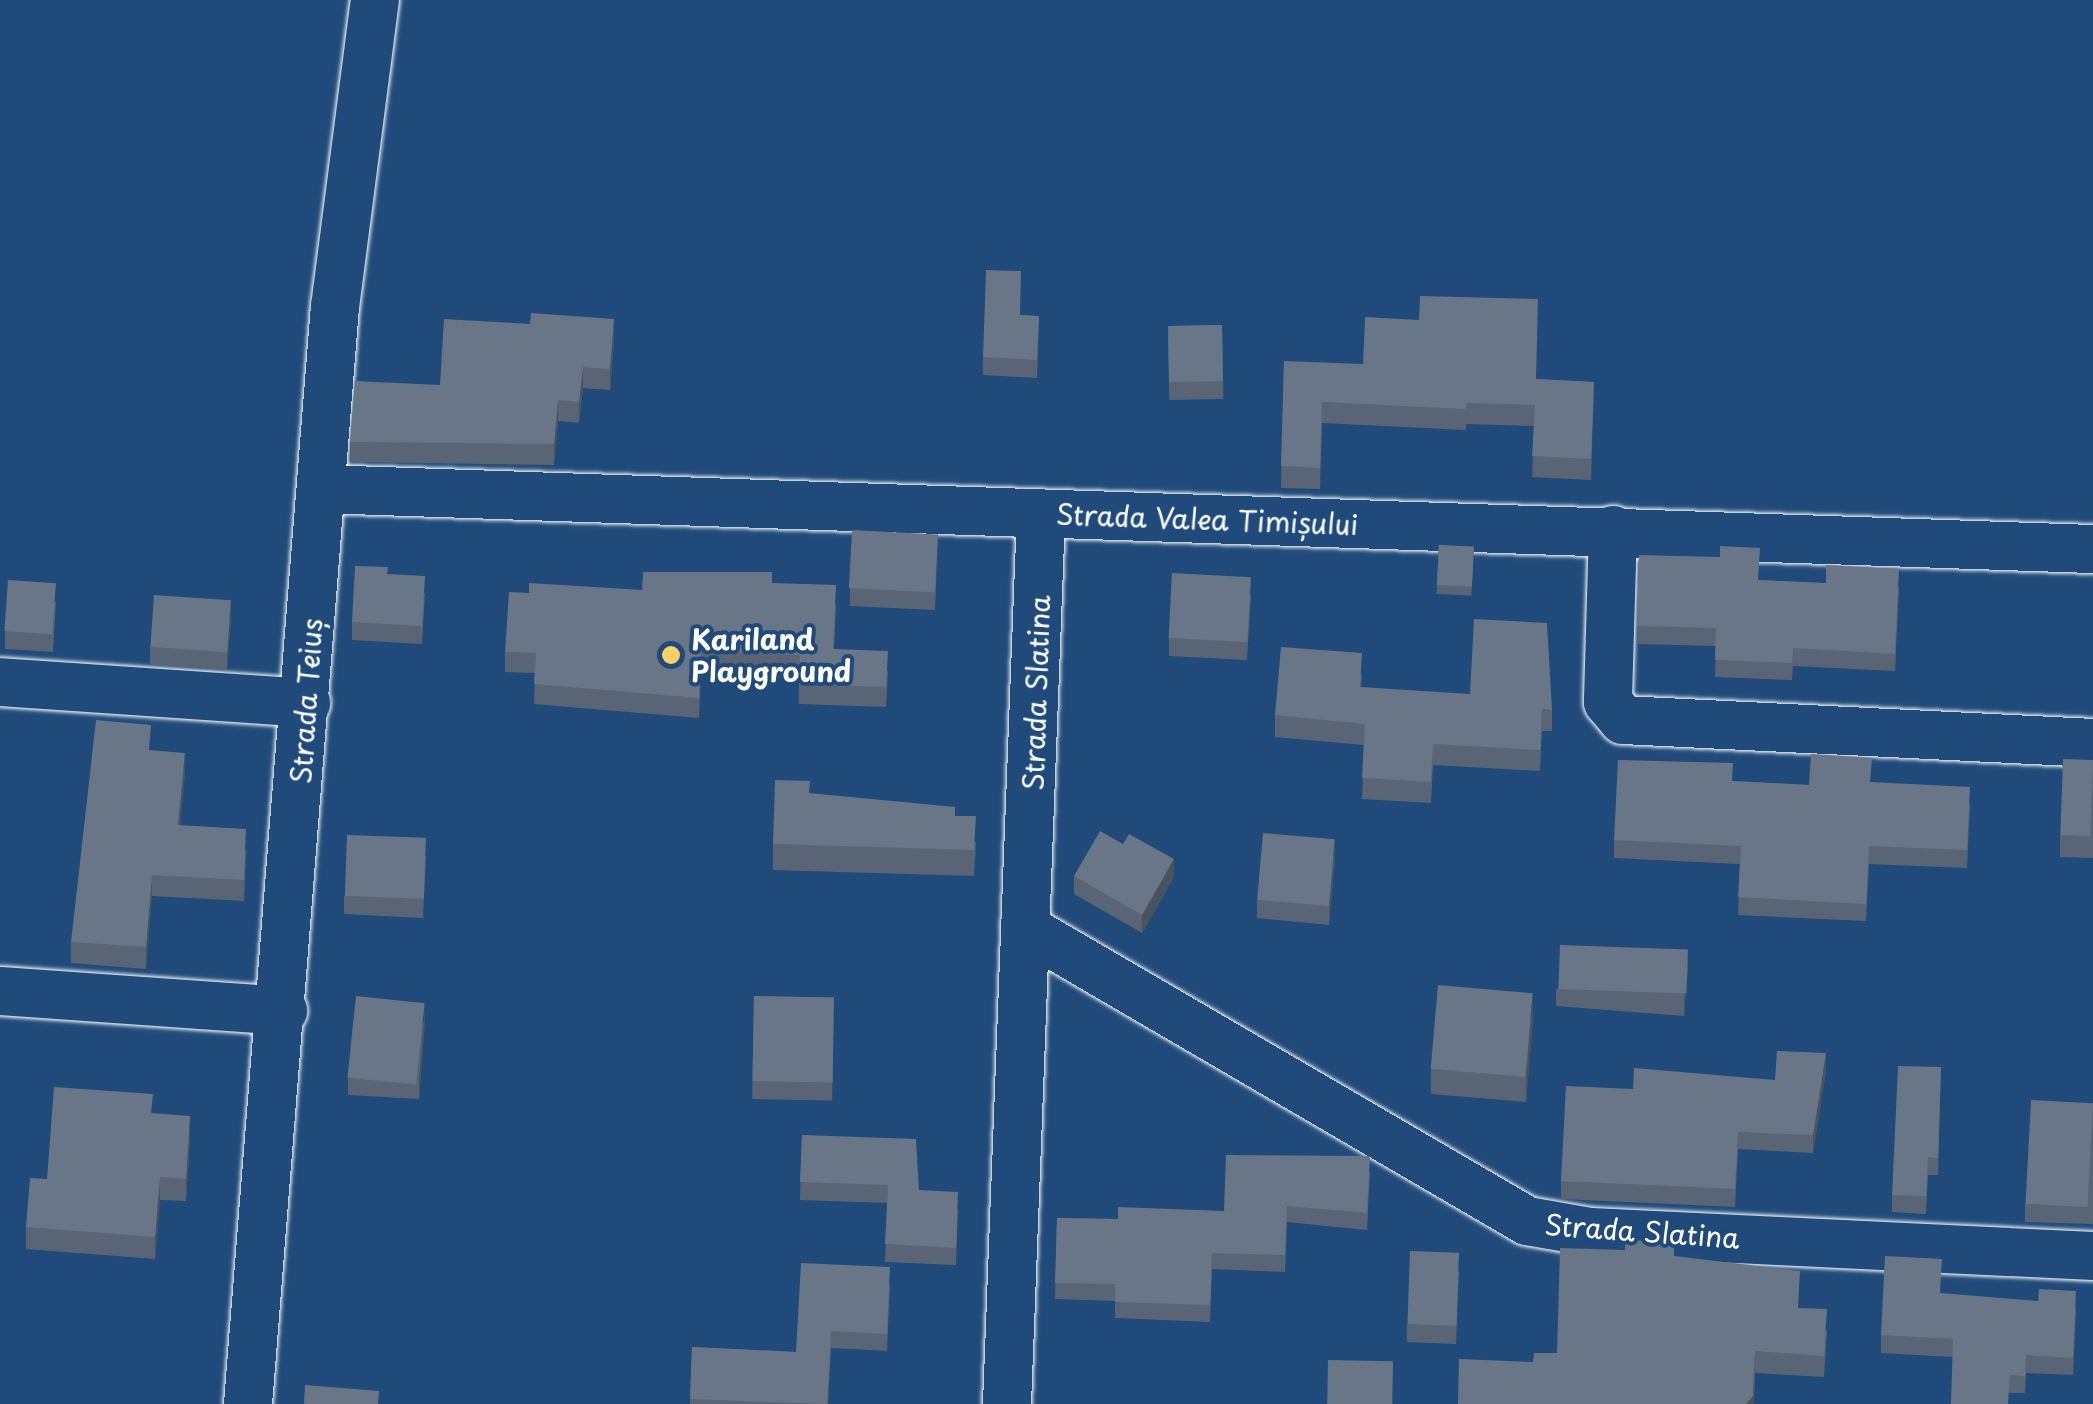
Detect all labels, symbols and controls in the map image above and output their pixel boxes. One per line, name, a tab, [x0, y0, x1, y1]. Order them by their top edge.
street label: Strada Valea Timișului	[1054, 497, 1360, 541]
street label: Strada Slatina	[1016, 594, 1056, 792]
street label: Strada Teiuș	[283, 616, 329, 786]
place label: Kariland Playground	[691, 622, 851, 688]
marker: Kariland Playground	[660, 644, 682, 666]
street label: Strada Slatina	[1543, 1207, 1741, 1255]

